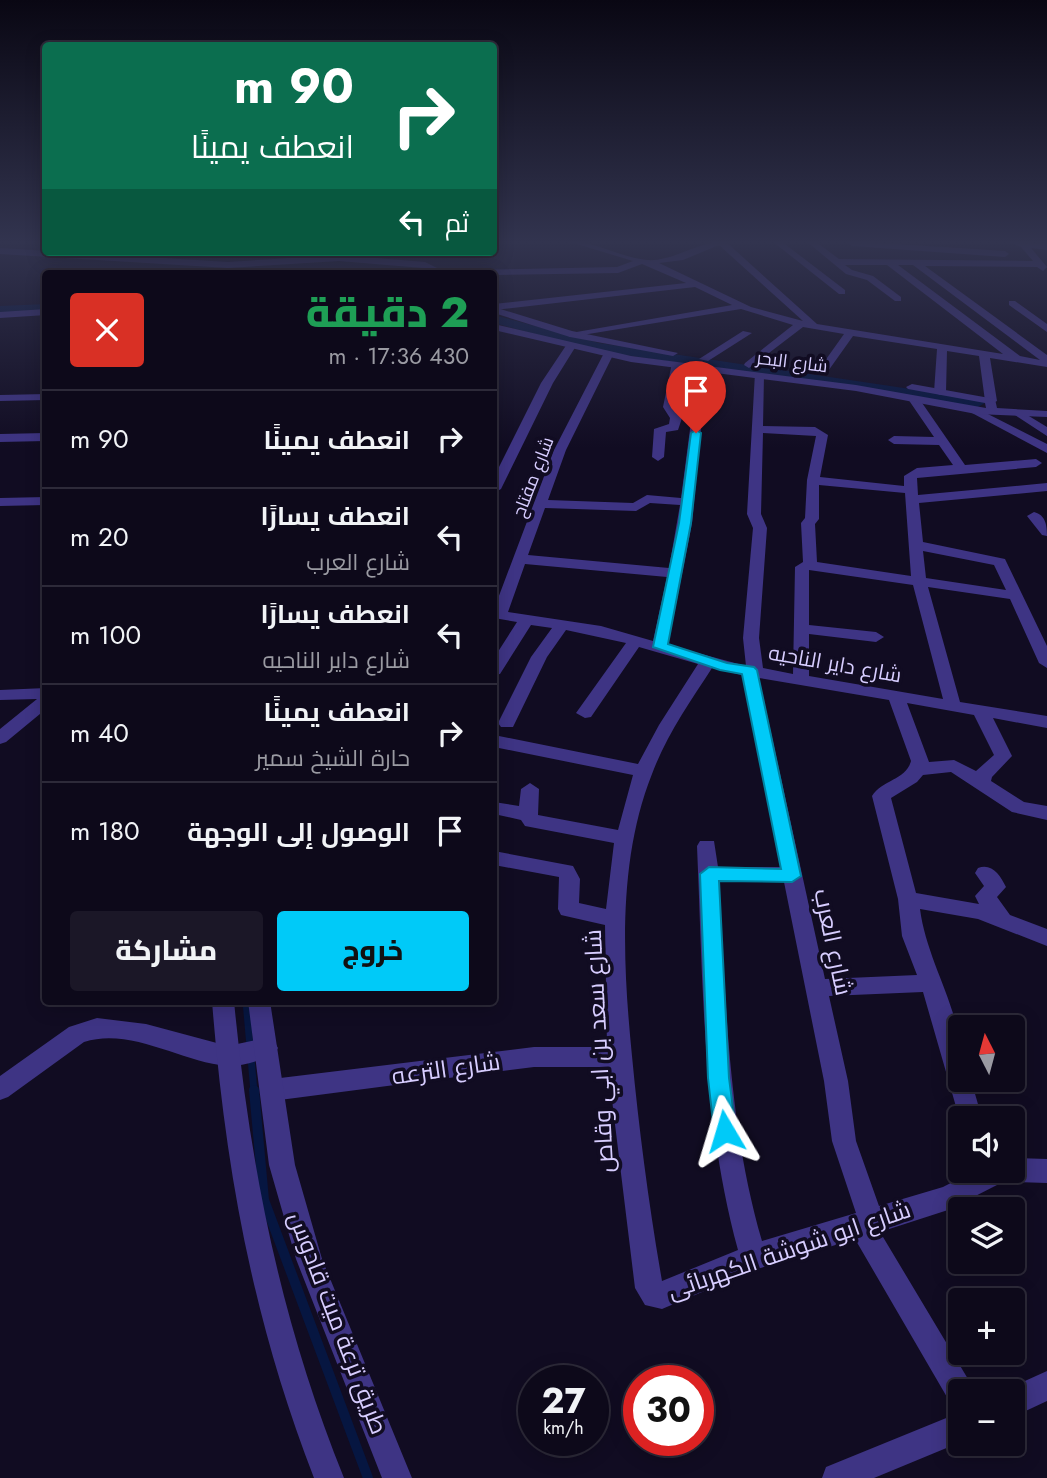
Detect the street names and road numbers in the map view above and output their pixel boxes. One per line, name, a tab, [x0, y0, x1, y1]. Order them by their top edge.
street label: شارع البحر	[754, 345, 829, 379]
street label: شارع مفتاح	[506, 433, 560, 521]
street label: شارع داير الناحيه	[766, 638, 904, 690]
street label: شارع العرب	[805, 885, 862, 998]
street label: شارع سعد بن ابي وقاص	[575, 928, 624, 1174]
street label: شارع الترعه	[389, 1044, 502, 1093]
street label: شارع ابو شوشة الكهربائى	[662, 1191, 915, 1308]
street label: طريق ترعة ميت قادوس	[280, 1207, 397, 1439]

